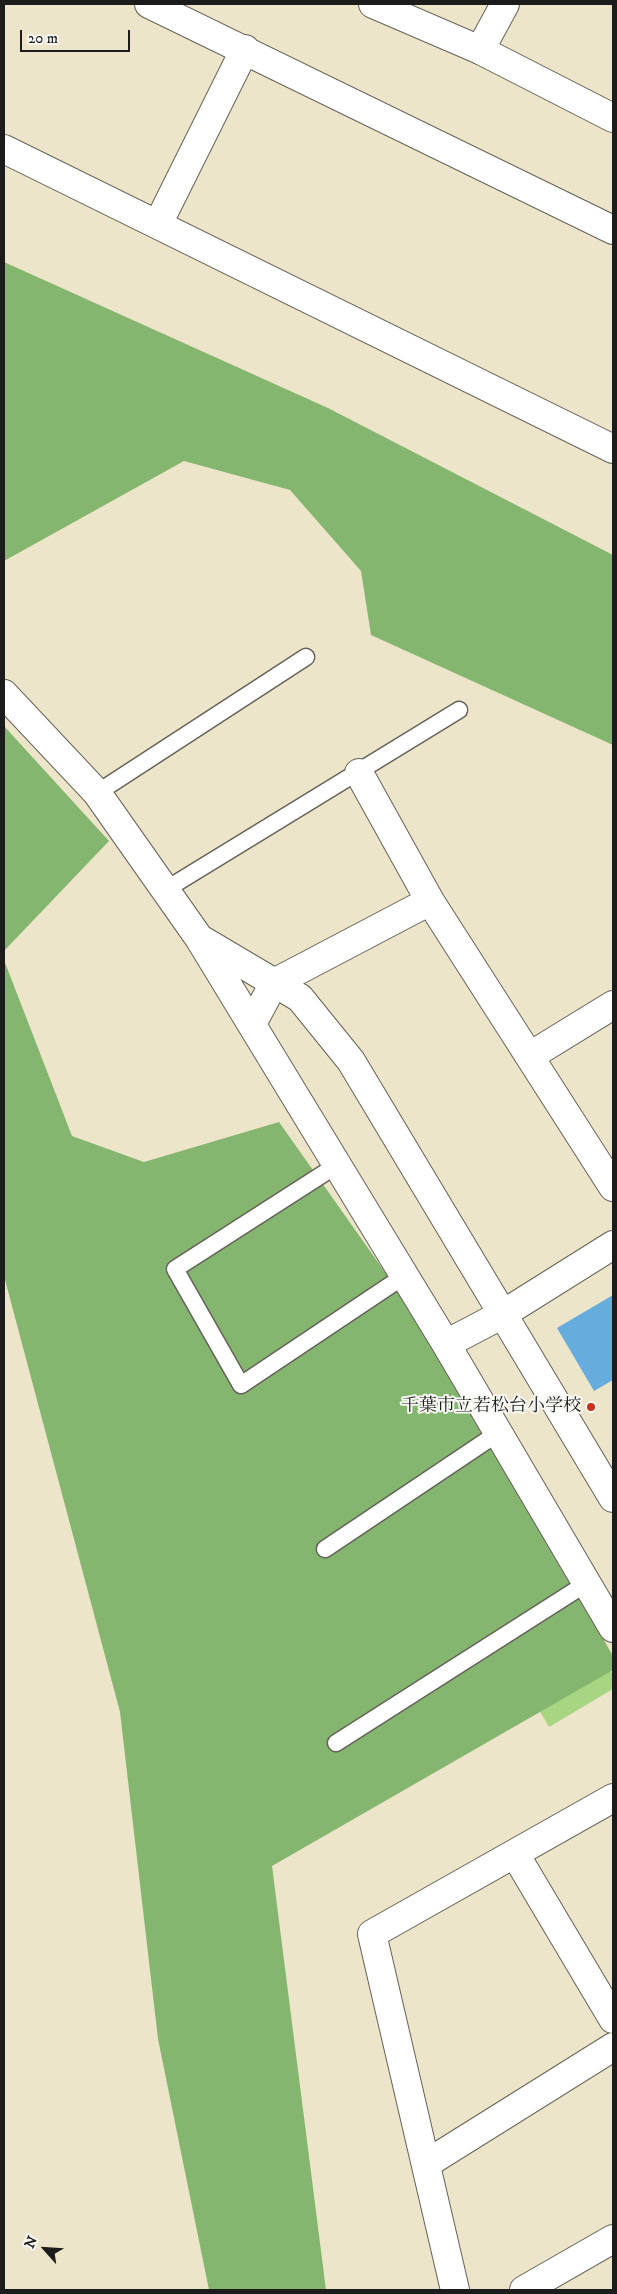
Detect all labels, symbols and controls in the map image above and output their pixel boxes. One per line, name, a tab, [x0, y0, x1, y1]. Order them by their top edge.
scale bar	[22, 20, 132, 52]
text: 20 m	[28, 29, 58, 48]
place label: 千葉市立若松台小学校	[401, 1396, 581, 1418]
marker: 千葉市立若松台小学校	[585, 1401, 597, 1413]
north arrow	[20, 2224, 70, 2274]
text: N	[21, 2233, 42, 2252]

